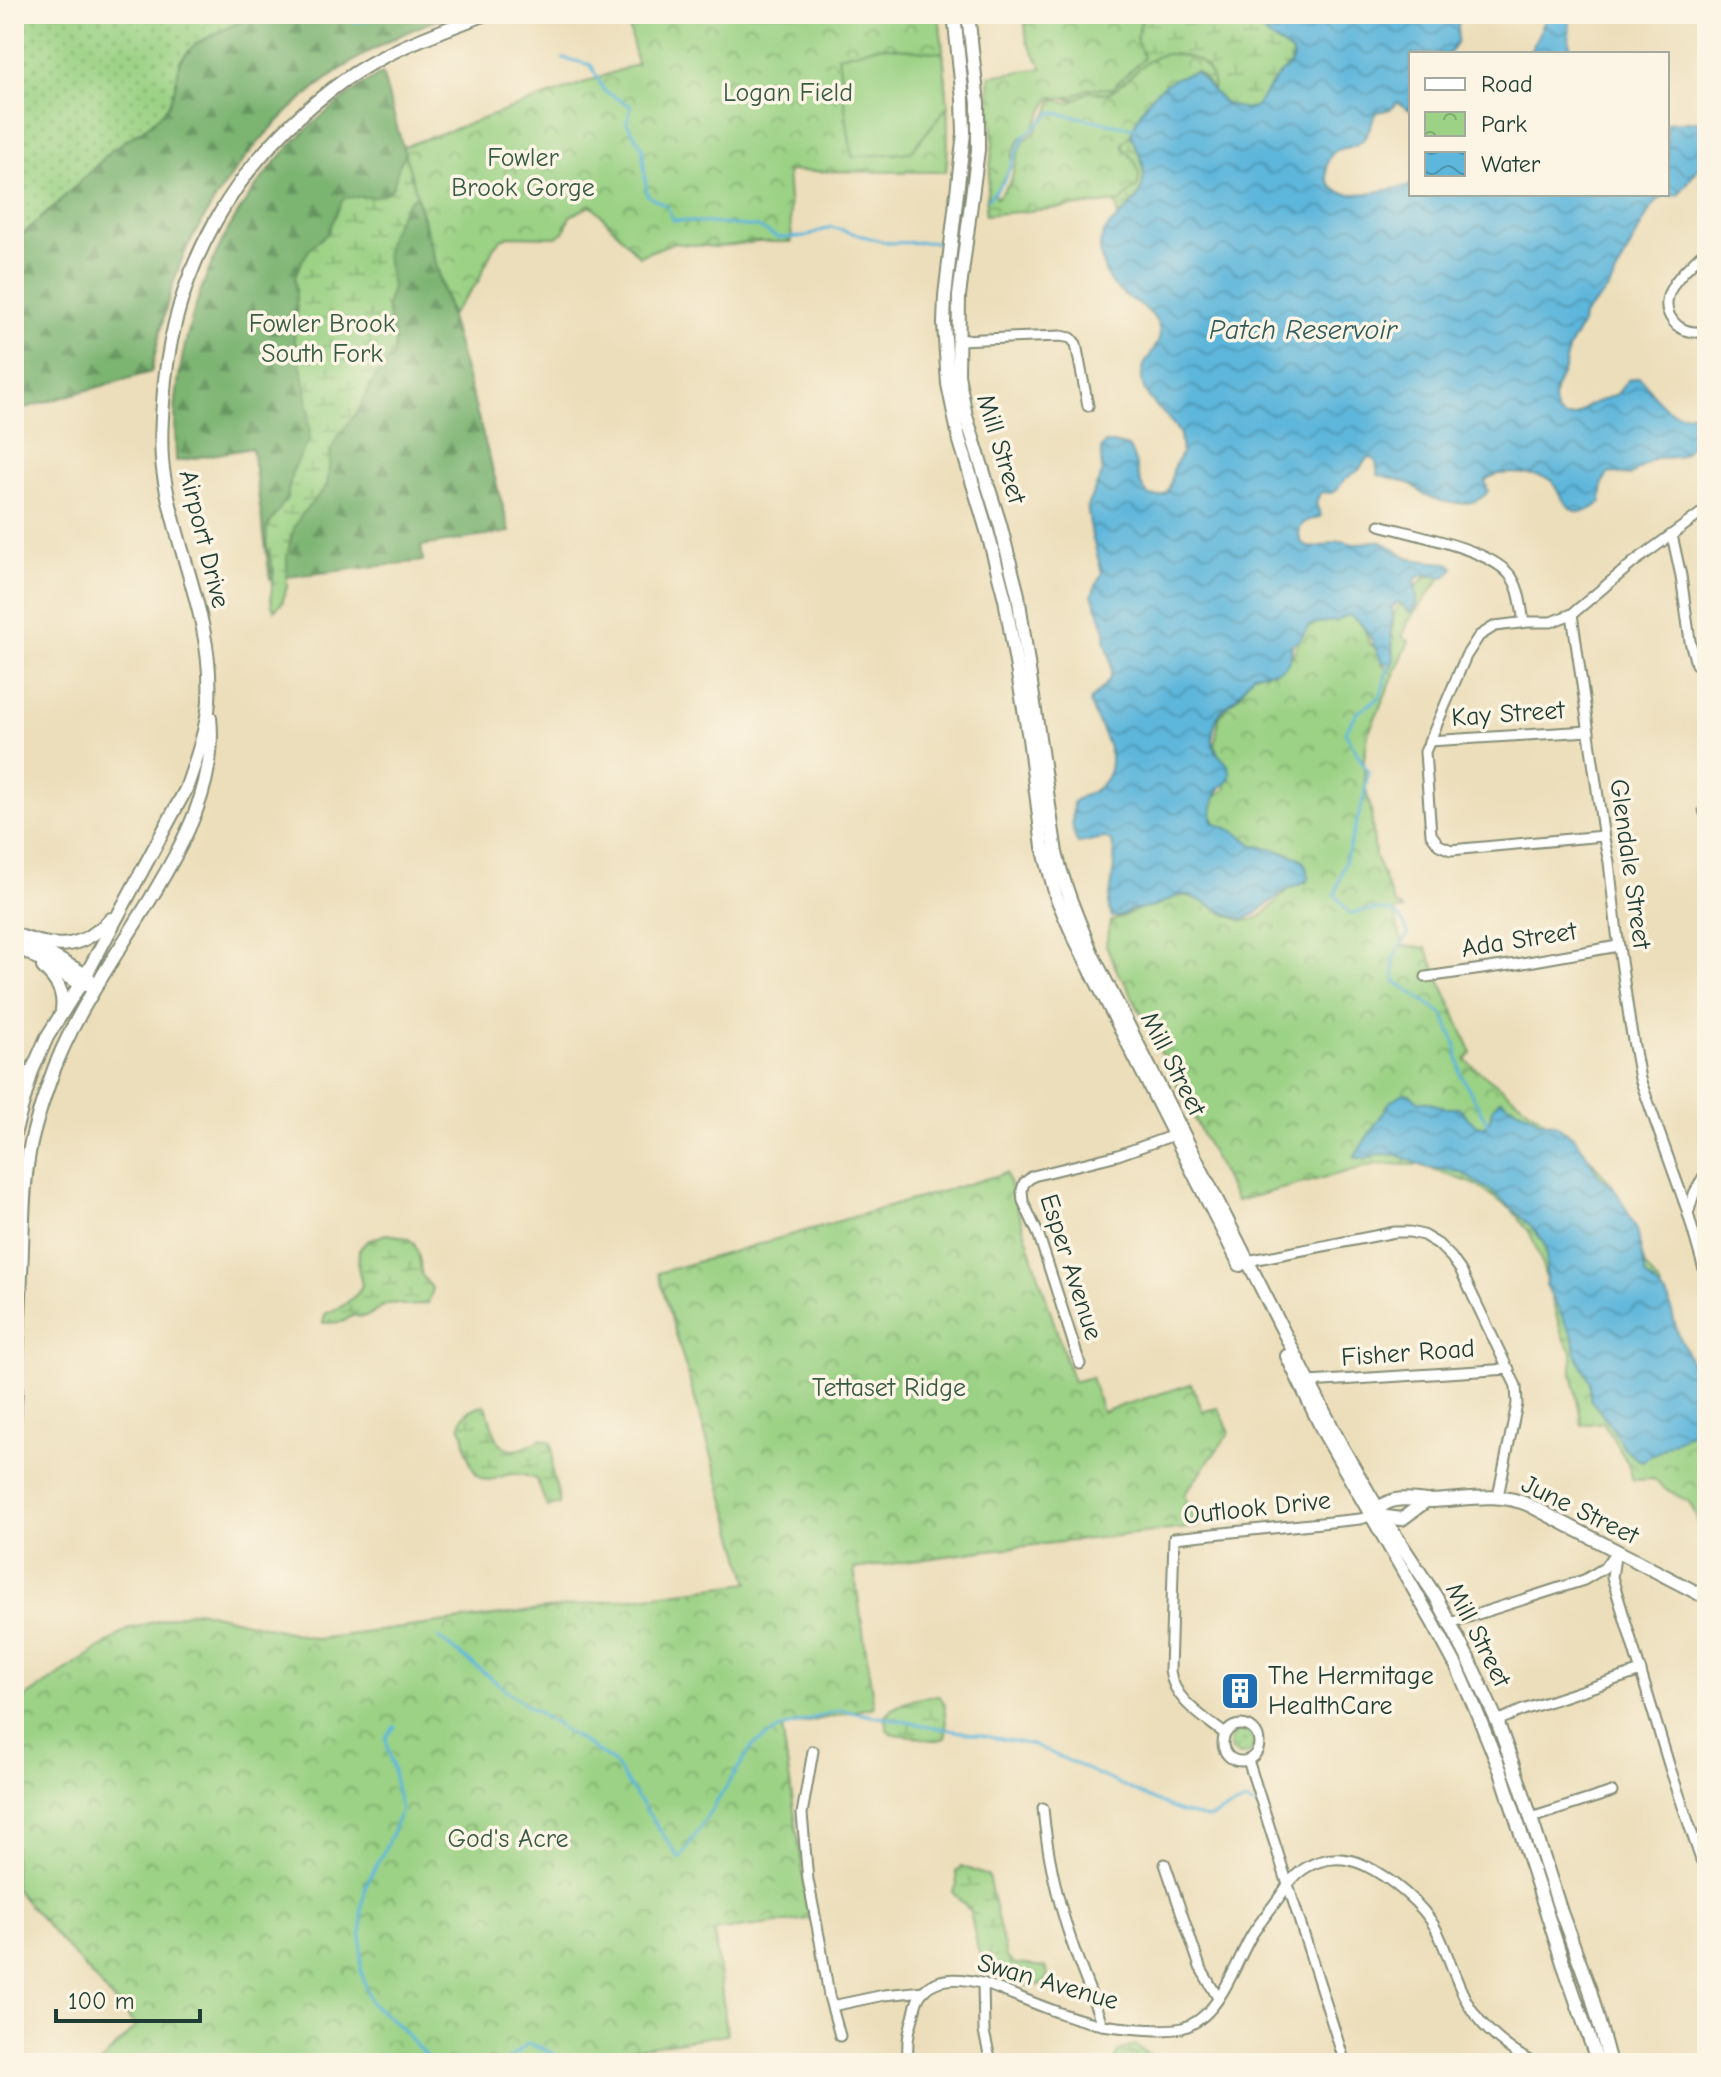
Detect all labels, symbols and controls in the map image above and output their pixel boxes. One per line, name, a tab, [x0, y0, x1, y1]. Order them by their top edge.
legend	[1409, 52, 1669, 196]
text: Road	[1481, 70, 1533, 98]
park label: Logan Field	[723, 78, 853, 108]
text: Park	[1481, 110, 1527, 138]
park label: Fowler Brook Gorge	[451, 143, 595, 203]
text: Water	[1481, 150, 1541, 178]
park label: Fowler Brook South Fork	[249, 309, 396, 369]
water label: Patch Reservoir	[1209, 314, 1399, 346]
street label: Mill Street	[970, 391, 1032, 509]
street label: Airport Drive	[172, 467, 236, 611]
street label: Kay Street	[1450, 695, 1567, 733]
street label: Glendale Street	[1603, 777, 1657, 953]
street label: Ada Street	[1459, 916, 1580, 964]
street label: Mill Street	[1134, 1007, 1213, 1122]
street label: Esper Avenue	[1033, 1190, 1109, 1344]
street label: Fisher Road	[1340, 1333, 1476, 1373]
park label: Tettaset Ridge	[812, 1373, 966, 1403]
street label: June Street	[1517, 1469, 1645, 1552]
street label: Outlook Drive	[1182, 1485, 1332, 1531]
street label: Mill Street	[1439, 1578, 1518, 1693]
place label: The Hermitage HealthCare	[1268, 1661, 1434, 1721]
building icon: The Hermitage HealthCare	[1219, 1670, 1261, 1712]
park label: God's Acre	[447, 1824, 569, 1854]
street label: Swan Avenue	[974, 1948, 1122, 2016]
scale bar	[56, 1973, 200, 2023]
text: 100 m	[68, 1987, 135, 2015]

